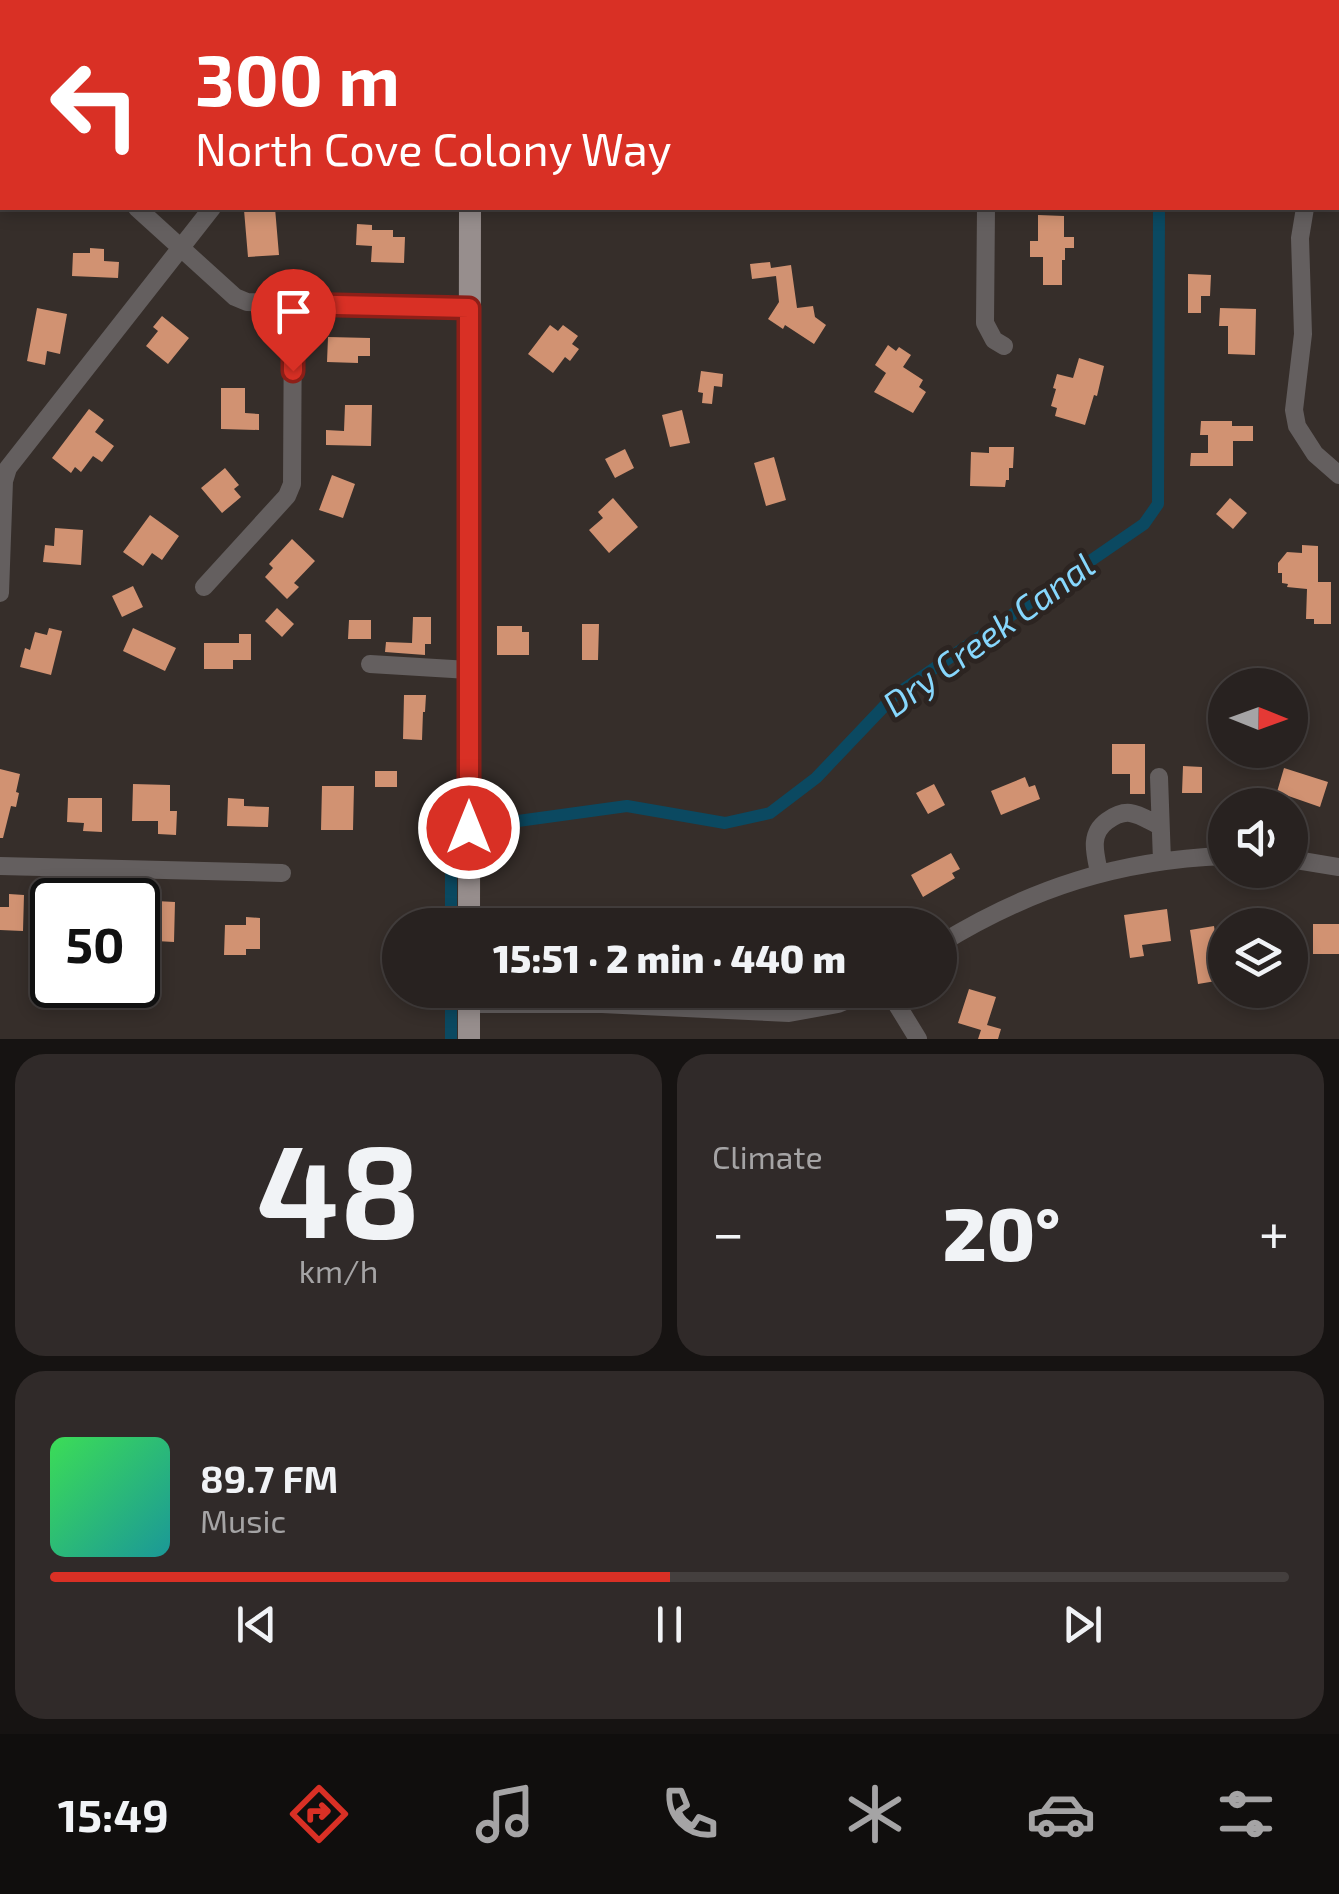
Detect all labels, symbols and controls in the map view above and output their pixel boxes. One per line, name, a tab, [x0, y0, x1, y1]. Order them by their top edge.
text: 300 m	[195, 36, 400, 120]
icon: left	[30, 40, 160, 170]
text: North Cove Colony Way	[195, 121, 672, 175]
pin	[251, 269, 336, 372]
icon: arrive	[266, 284, 321, 339]
water label: Dry Creek Canal	[874, 543, 1102, 725]
north arrow	[1208, 668, 1308, 768]
map controls	[1208, 668, 1308, 1008]
position arrow	[417, 776, 521, 880]
button: sound	[1208, 788, 1308, 888]
speed limit sign: 50	[30, 878, 160, 1008]
button: layers	[1208, 908, 1308, 1008]
text: 15:51 · 2 min · 440 m	[493, 935, 846, 981]
text: 48	[257, 1108, 420, 1264]
text: Climate	[712, 1137, 823, 1175]
text: 20°	[943, 1186, 1060, 1276]
text: −	[712, 1198, 744, 1264]
text: +	[1259, 1198, 1289, 1264]
text: km/h	[299, 1251, 378, 1289]
text: 89.7 FM	[200, 1455, 338, 1501]
text: Music	[200, 1501, 286, 1539]
icon: previous	[229, 1597, 284, 1652]
icon: pause	[642, 1597, 697, 1652]
icon: next	[1055, 1597, 1110, 1652]
icon: directions	[284, 1779, 354, 1849]
icon: music	[470, 1779, 540, 1849]
icon: phone	[655, 1779, 725, 1849]
icon: climate	[840, 1779, 910, 1849]
icon: car	[1026, 1779, 1096, 1849]
icon: filters	[1211, 1779, 1281, 1849]
text: 15:49	[58, 1787, 169, 1841]

